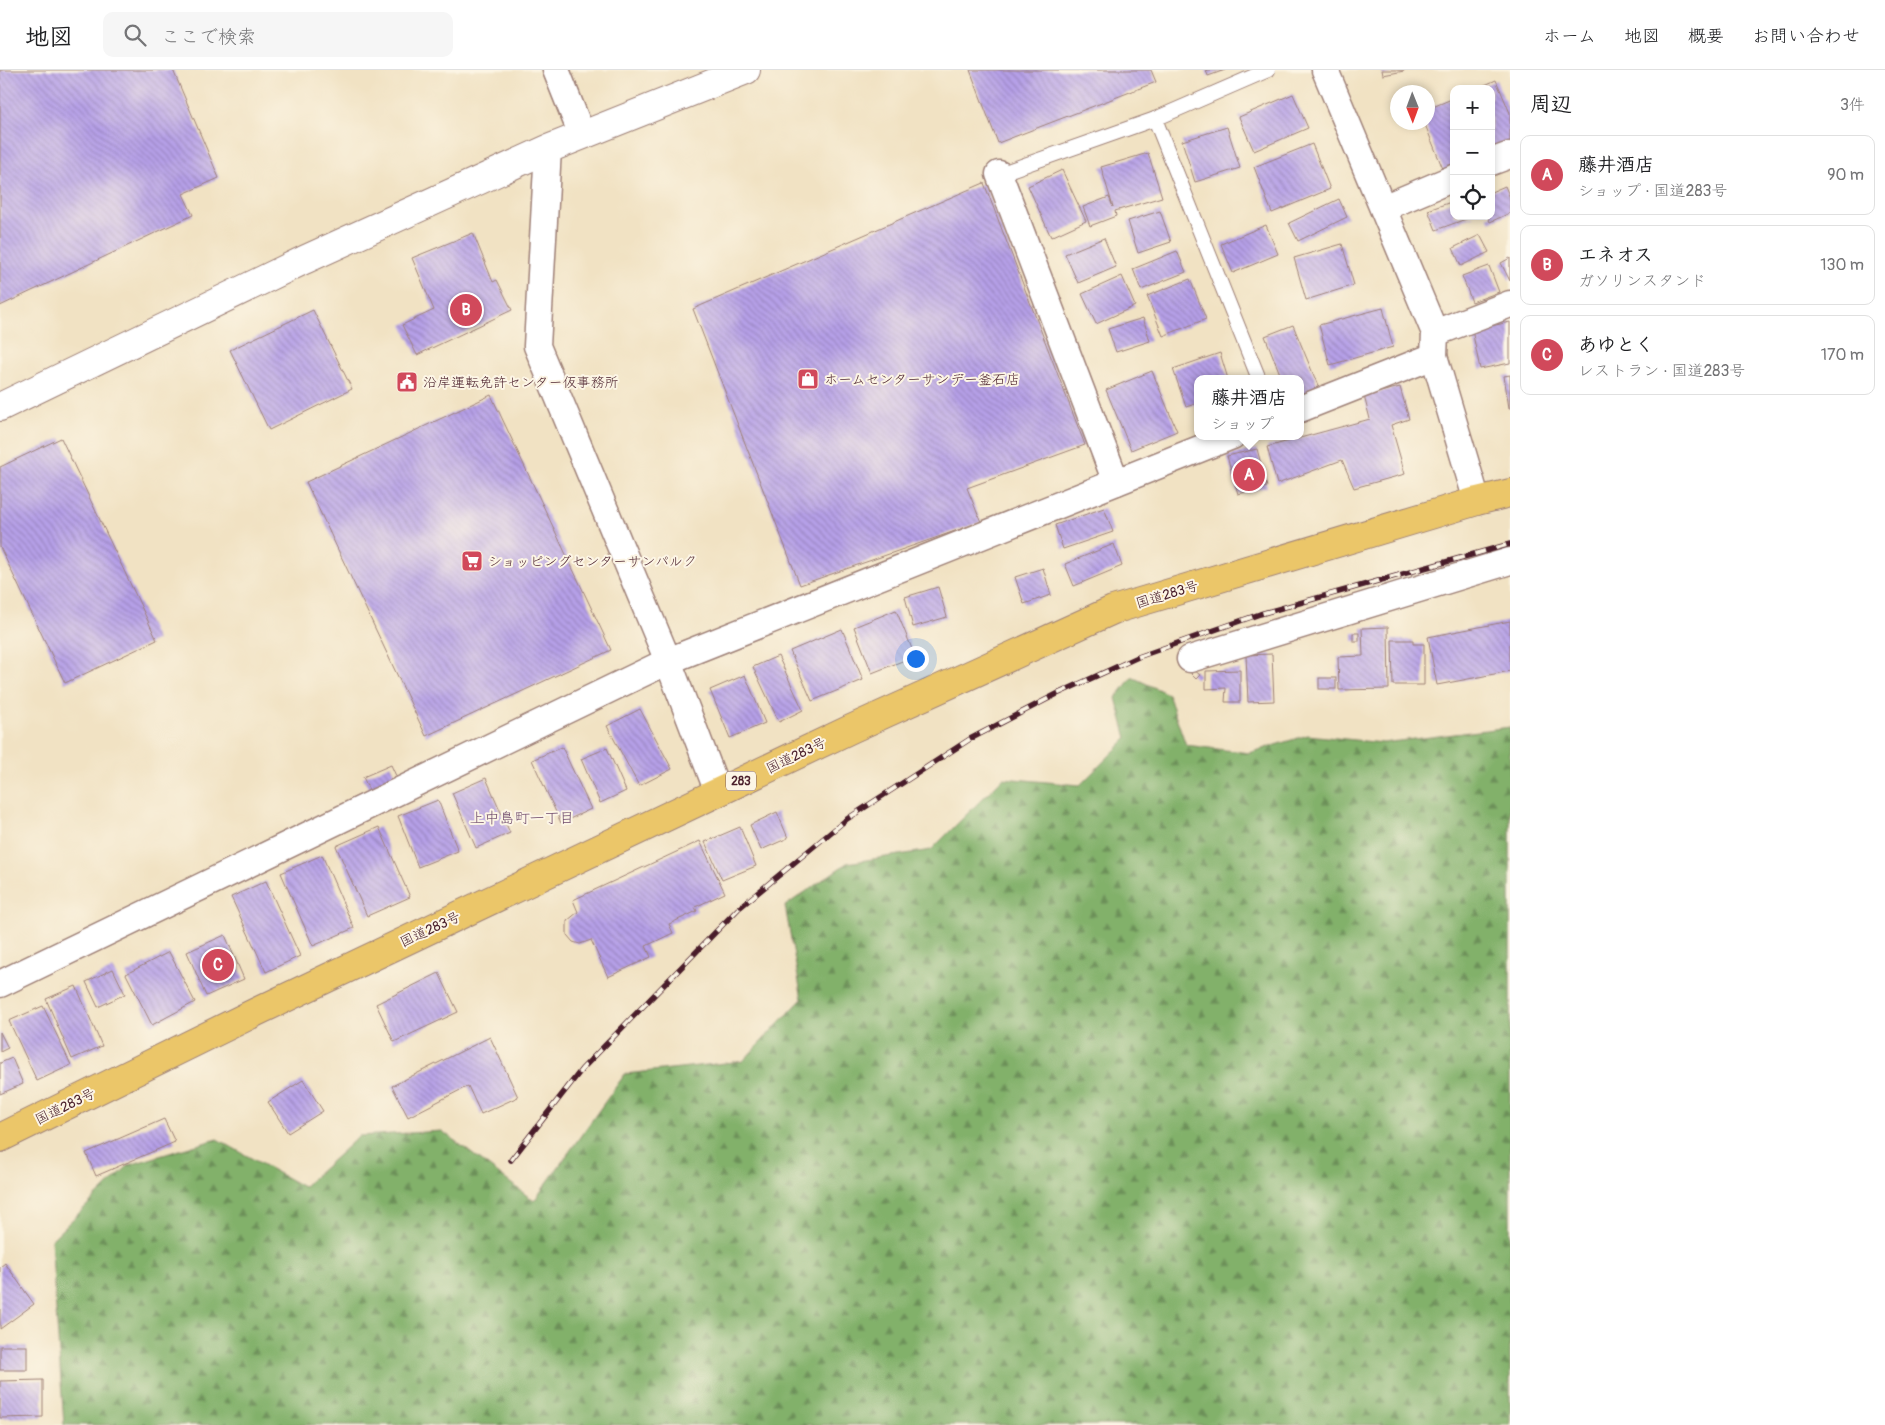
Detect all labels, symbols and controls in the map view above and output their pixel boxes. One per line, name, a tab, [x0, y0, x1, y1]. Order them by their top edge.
search box	[103, 12, 453, 57]
icon: search	[121, 21, 149, 49]
text: 地図	[25, 23, 73, 52]
text: ここで検索	[161, 25, 256, 49]
text: ホーム	[1543, 25, 1596, 48]
text: 地図	[1624, 25, 1660, 48]
text: 概要	[1688, 25, 1724, 48]
text: お問い合わせ	[1752, 25, 1860, 48]
north arrow	[1390, 85, 1435, 130]
map controls	[1450, 85, 1495, 220]
button: +	[1450, 85, 1495, 130]
text: 周辺	[1530, 91, 1572, 118]
text: 3件	[1840, 95, 1865, 115]
button: −	[1450, 130, 1495, 175]
text: 藤井酒店	[1578, 153, 1654, 177]
text: A	[1542, 165, 1552, 185]
text: 90 m	[1827, 165, 1864, 185]
button: locate	[1450, 175, 1495, 220]
text: ショップ · 国道283号	[1578, 181, 1727, 201]
text: エネオス	[1578, 243, 1653, 267]
text: B	[1542, 255, 1552, 275]
text: 130 m	[1820, 255, 1864, 275]
text: ガソリンスタンド	[1578, 271, 1706, 291]
pin: B	[450, 291, 482, 329]
text: あゆとく	[1578, 333, 1654, 357]
text: C	[1542, 345, 1552, 365]
text: 170 m	[1821, 345, 1864, 365]
text: レストラン · 国道283号	[1578, 361, 1745, 381]
shop icon: ホームセンターサンデー釜石店	[796, 367, 820, 391]
public building icon: 沿岸運転免許センター仮事務所	[395, 370, 419, 394]
place label: ホームセンターサンデー釜石店	[824, 371, 1020, 388]
place label: 沿岸運転免許センター仮事務所	[423, 374, 618, 391]
popup	[1194, 375, 1304, 440]
text: 藤井酒店	[1211, 386, 1287, 410]
text: ショップ	[1211, 414, 1274, 434]
pin: A	[1233, 456, 1265, 494]
supermarket icon: ショッピングセンターサンパルク	[460, 549, 484, 573]
place label: ショッピングセンターサンパルク	[488, 553, 697, 570]
street label: 国道283号	[1134, 577, 1201, 612]
your location	[903, 646, 929, 672]
street label: 国道283号	[763, 734, 829, 777]
road number: 283	[726, 771, 756, 790]
district label: 上中島町一丁目	[469, 809, 575, 828]
street label: 国道283号	[397, 908, 463, 951]
pin: C	[202, 946, 234, 984]
street label: 国道283号	[32, 1085, 98, 1128]

